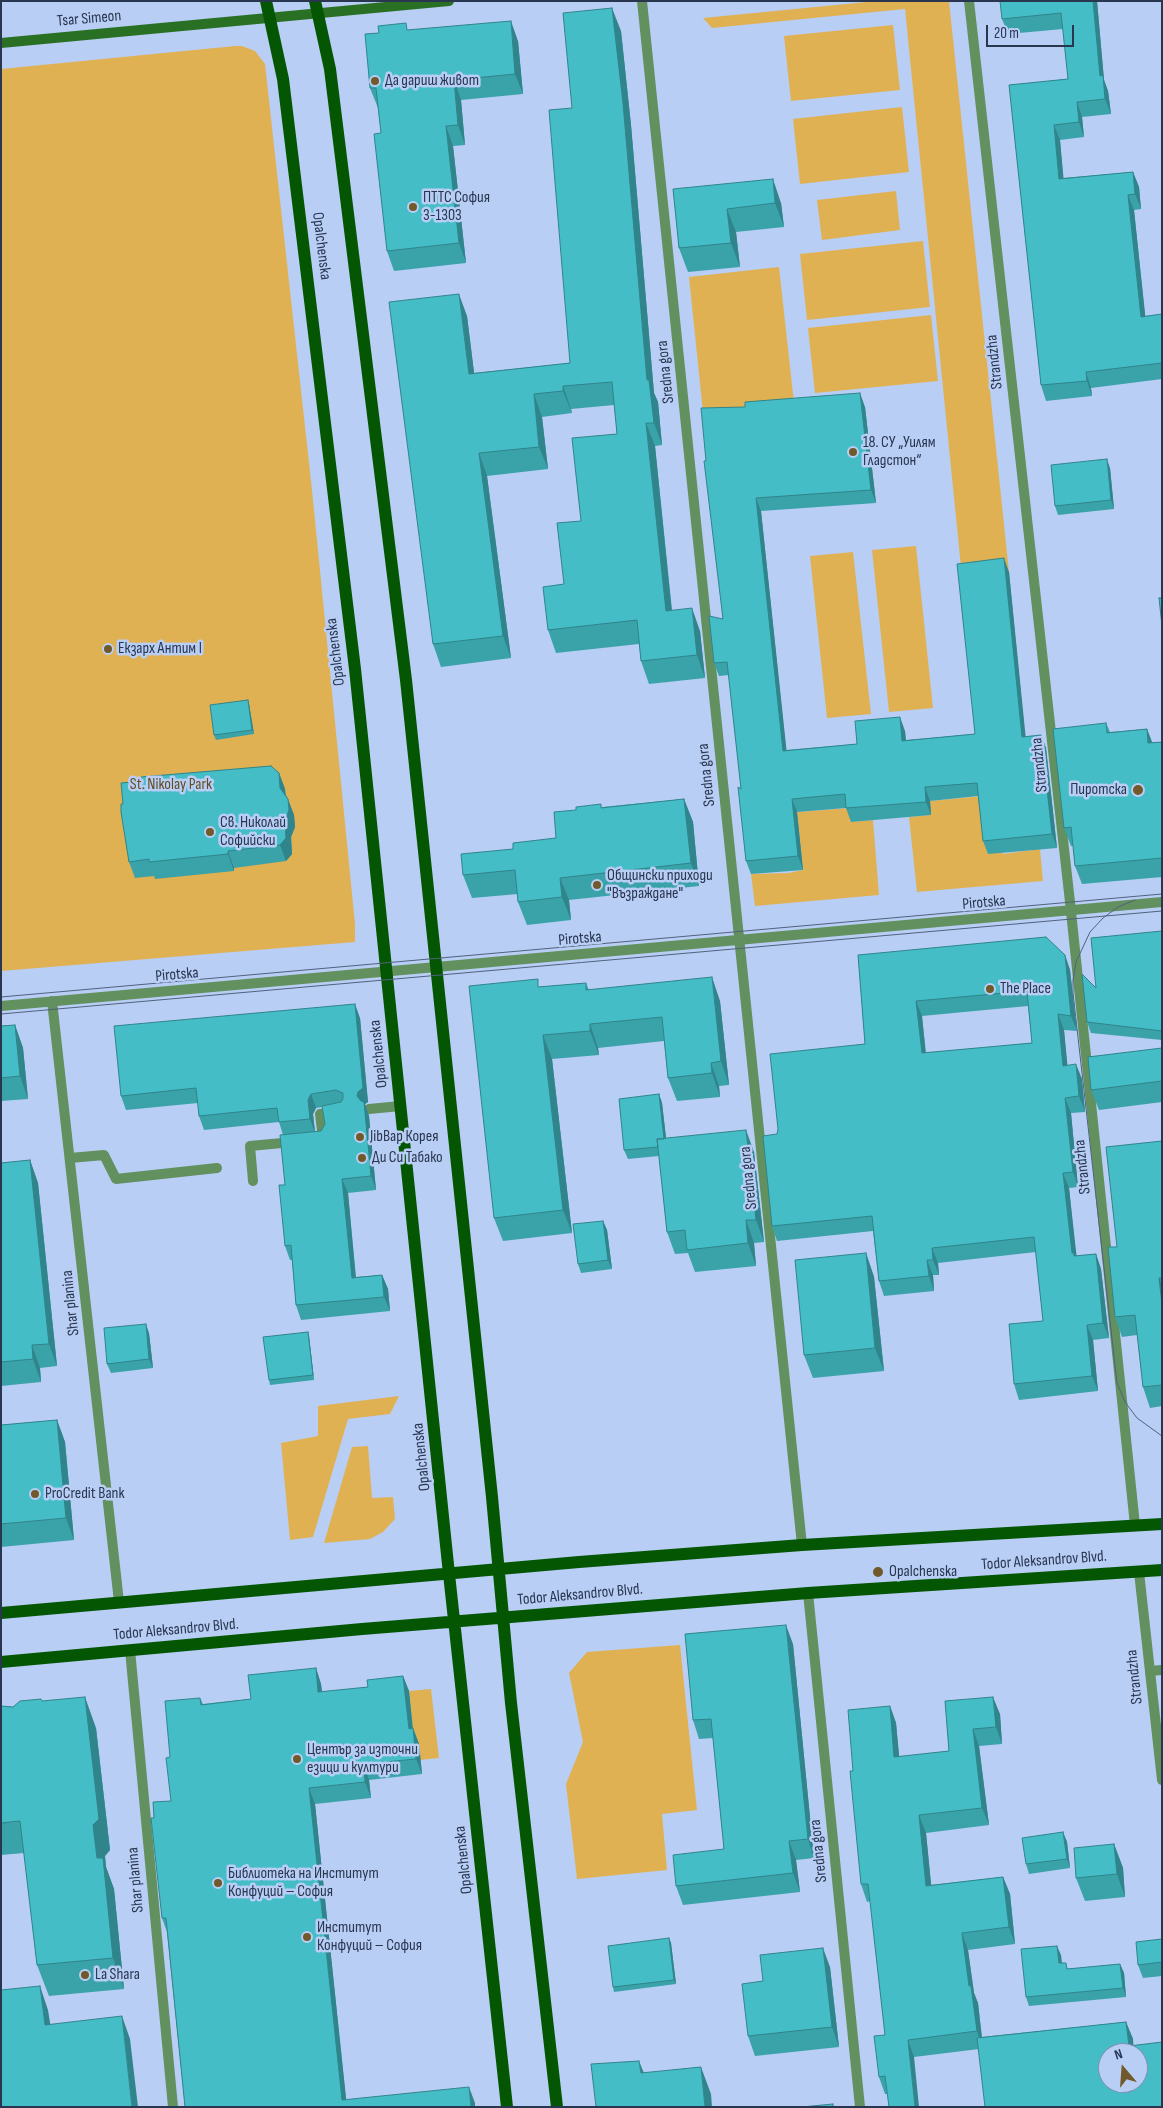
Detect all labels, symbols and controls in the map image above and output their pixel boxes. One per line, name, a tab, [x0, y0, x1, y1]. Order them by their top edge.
street label: Tsar Simeon	[56, 7, 122, 31]
scale bar	[988, 15, 1076, 47]
text: 20 m	[994, 24, 1019, 43]
place label: Да дариш живот	[385, 71, 479, 91]
marker: Да дариш живот	[369, 75, 381, 87]
place label: ПТТС София 3-1303	[423, 188, 490, 226]
marker: ПТТС София 3-1303	[407, 201, 419, 213]
street label: Opalchenska	[307, 211, 335, 281]
street label: Strandzha	[983, 334, 1007, 390]
street label: Sredna gora	[653, 340, 679, 404]
place label: 18. СУ „Уилям Гладстон“	[863, 433, 936, 471]
marker: 18. СУ „Уилям Гладстон“	[847, 446, 859, 458]
street label: Opalchenska	[322, 617, 350, 687]
place label: Екзарх Антим I	[118, 639, 202, 659]
marker: Екзарх Антим I	[102, 643, 114, 655]
street label: Strandzha	[1028, 737, 1052, 793]
street label: Sredna gora	[694, 743, 720, 807]
park label: St. Nikolay Park	[130, 775, 212, 795]
place label: Пиротска	[1070, 780, 1127, 800]
marker: Пиротска	[1131, 783, 1145, 797]
place label: Св. Николай Софийски	[220, 813, 286, 851]
marker: Св. Николай Софийски	[204, 826, 216, 838]
place label: Общински приходи "Възраждане"	[607, 866, 713, 904]
marker: Общински приходи "Възраждане"	[591, 879, 603, 891]
street label: Pirotska	[962, 892, 1006, 914]
street label: Pirotska	[558, 928, 602, 950]
street label: Pirotska	[155, 964, 199, 986]
place label: The Place	[1000, 979, 1051, 999]
marker: The Place	[984, 983, 996, 995]
street label: Opalchenska	[366, 1019, 392, 1089]
place label: JibBap Корея	[370, 1127, 438, 1147]
marker: JibBap Корея	[354, 1131, 366, 1143]
street label: Strandzha	[1071, 1139, 1095, 1195]
street label: Sredna gora	[736, 1146, 762, 1210]
place label: Ди Си Табако	[372, 1148, 443, 1168]
marker: Ди Си Табако	[356, 1152, 368, 1164]
street label: Shar planina	[58, 1269, 84, 1337]
street label: Opalchenska	[409, 1422, 435, 1492]
place label: ProCredit Bank	[45, 1484, 125, 1504]
marker: ProCredit Bank	[29, 1488, 41, 1500]
street label: Todor Aleksandrov Blvd.	[981, 1547, 1107, 1575]
place label: Opalchenska	[889, 1562, 957, 1582]
marker: Opalchenska	[871, 1565, 885, 1579]
street label: Todor Aleksandrov Blvd.	[517, 1580, 643, 1610]
street label: Todor Aleksandrov Blvd.	[113, 1615, 239, 1645]
street label: Strandzha	[1123, 1649, 1147, 1705]
place label: Център за източни езици и култури	[307, 1740, 418, 1778]
marker: Център за източни езици и култури	[291, 1753, 303, 1765]
street label: Sredna gora	[806, 1819, 832, 1883]
street label: Opalchenska	[451, 1825, 477, 1895]
street label: Shar planina	[124, 1846, 148, 1914]
place label: Библиотека на Институт Конфуций – София	[228, 1864, 379, 1902]
marker: Библиотека на Институт Конфуций – София	[212, 1877, 224, 1889]
place label: Институт Конфуций – София	[317, 1918, 422, 1956]
marker: Институт Конфуций – София	[301, 1931, 313, 1943]
place label: La Shara	[95, 1965, 140, 1985]
marker: La Shara	[79, 1969, 91, 1981]
north arrow	[1098, 2043, 1148, 2093]
text: N	[1112, 2045, 1125, 2063]

